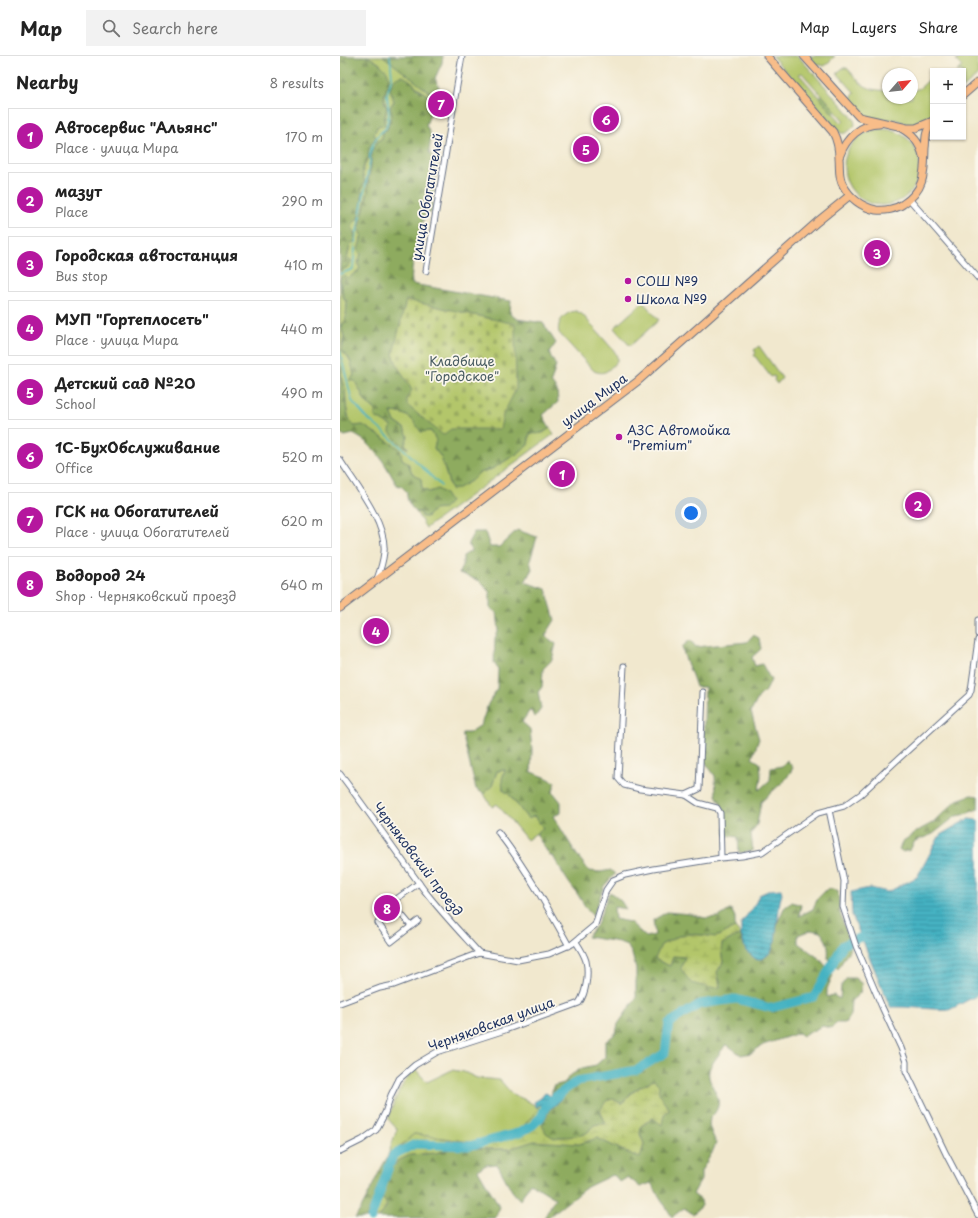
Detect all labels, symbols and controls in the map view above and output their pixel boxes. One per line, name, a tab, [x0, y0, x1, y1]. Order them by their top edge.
search box	[86, 10, 366, 46]
text: Map	[20, 14, 62, 42]
text: Search here	[132, 16, 218, 39]
icon: search	[100, 17, 122, 39]
text: Map	[800, 17, 830, 38]
text: Layers	[852, 17, 897, 38]
text: Share	[919, 17, 958, 38]
north arrow	[882, 68, 918, 104]
map controls	[930, 68, 966, 140]
button: +	[930, 68, 966, 104]
text: Nearby	[16, 69, 78, 95]
text: 8 results	[270, 73, 324, 92]
pin: 7	[428, 89, 454, 119]
pin: 6	[593, 104, 619, 134]
button: −	[930, 104, 966, 140]
text: Автосервис "Альянс"	[55, 115, 218, 138]
text: 1	[27, 127, 33, 146]
text: 170 m	[285, 127, 323, 146]
street label: улица Обогатителей	[406, 132, 447, 262]
pin: 5	[573, 134, 599, 164]
text: Place · улица Мира	[55, 138, 179, 157]
text: мазут	[55, 179, 102, 202]
text: 2	[25, 191, 35, 210]
text: 290 m	[282, 191, 323, 210]
text: Place	[55, 202, 88, 221]
pin: 3	[864, 238, 890, 268]
text: Городская автостанция	[55, 243, 238, 266]
text: 3	[26, 255, 34, 274]
text: 410 m	[284, 255, 323, 274]
text: Bus stop	[55, 266, 108, 285]
place label: СОШ №9	[636, 271, 698, 290]
marker: СОШ №9	[623, 276, 633, 286]
place label: Школа №9	[636, 289, 707, 308]
marker: Школа №9	[623, 294, 633, 304]
text: МУП "Гортеплосеть"	[55, 307, 209, 330]
text: 4	[26, 319, 34, 338]
text: 440 m	[280, 319, 323, 338]
text: Place · улица Мира	[55, 330, 179, 349]
park label: Кладбище "Городское"	[425, 351, 499, 385]
street label: улица Мира	[557, 368, 631, 431]
text: Детский сад №20	[55, 371, 195, 394]
text: 5	[26, 383, 34, 402]
text: 490 m	[281, 383, 323, 402]
text: School	[55, 394, 96, 413]
place label: АЗС Автомойка "Premium"	[627, 420, 731, 454]
marker: АЗС Автомойка "Premium"	[614, 432, 624, 442]
text: 1С-БухОбслуживание	[55, 435, 220, 458]
text: 6	[25, 447, 35, 466]
text: 520 m	[281, 447, 323, 466]
text: Office	[55, 458, 93, 477]
pin: 1	[549, 459, 575, 489]
pin: 2	[905, 490, 931, 520]
text: ГСК на Обогатителей	[55, 499, 219, 522]
your location	[681, 503, 701, 523]
text: 7	[26, 511, 34, 530]
text: 620 m	[281, 511, 323, 530]
text: Place · улица Обогатителей	[55, 522, 230, 541]
text: Водород 24	[55, 563, 145, 586]
text: 8	[26, 575, 34, 594]
text: 640 m	[280, 575, 323, 594]
text: Shop · Черняковский проезд	[55, 586, 236, 605]
pin: 4	[363, 616, 389, 646]
street label: Черняковский проезд	[369, 798, 468, 920]
pin: 8	[374, 893, 400, 923]
street label: Черняковская улица	[425, 992, 557, 1055]

